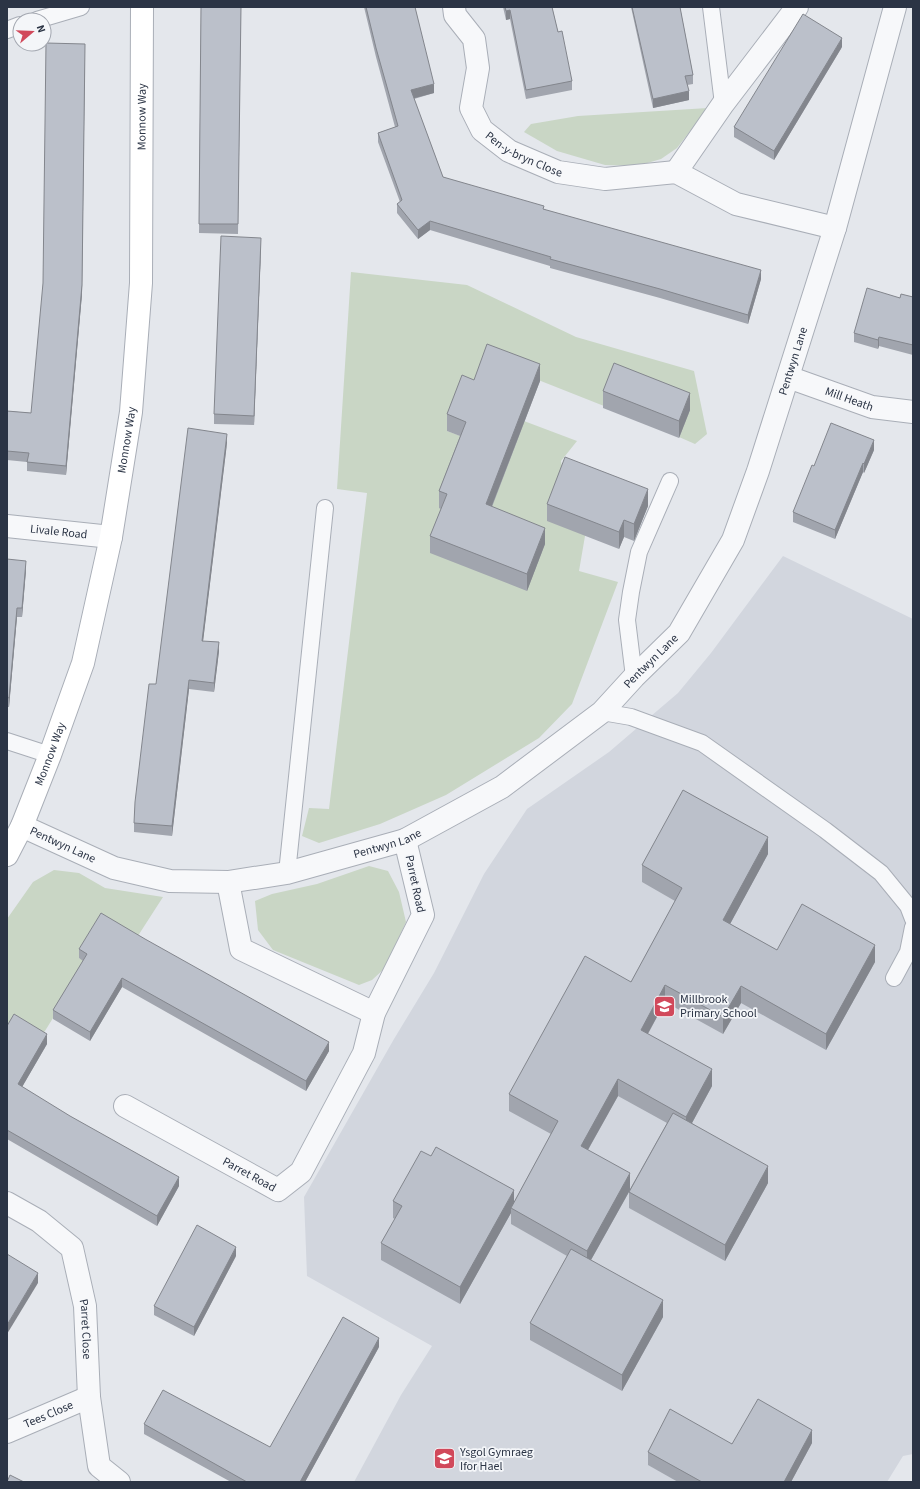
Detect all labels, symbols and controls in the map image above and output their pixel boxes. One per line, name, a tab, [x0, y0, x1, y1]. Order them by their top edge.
north arrow	[12, 12, 52, 52]
text: N	[33, 23, 49, 35]
street label: Monnow Way	[133, 83, 150, 150]
street label: Pen-y-bryn Close	[482, 127, 563, 181]
street label: Pentwyn Lane	[774, 325, 812, 397]
street label: Mill Heath	[823, 382, 876, 415]
street label: Monnow Way	[113, 406, 140, 474]
street label: Livale Road	[29, 520, 88, 543]
street label: Pentwyn Lane	[620, 630, 682, 692]
street label: Monnow Way	[30, 719, 70, 788]
street label: Pentwyn Lane	[27, 822, 99, 867]
street label: Pentwyn Lane	[351, 824, 425, 863]
street label: Parret Road	[401, 854, 429, 914]
place label: Millbrook Primary School	[680, 991, 757, 1022]
school or university icon: Millbrook Primary School	[651, 993, 677, 1019]
street label: Parret Road	[220, 1153, 279, 1196]
street label: Parret Close	[75, 1297, 96, 1360]
street label: Tees Close	[21, 1396, 76, 1432]
place label: Ysgol Gymraeg Ifor Hael	[459, 1444, 533, 1475]
school or university icon: Ysgol Gymraeg Ifor Hael	[432, 1446, 458, 1472]

